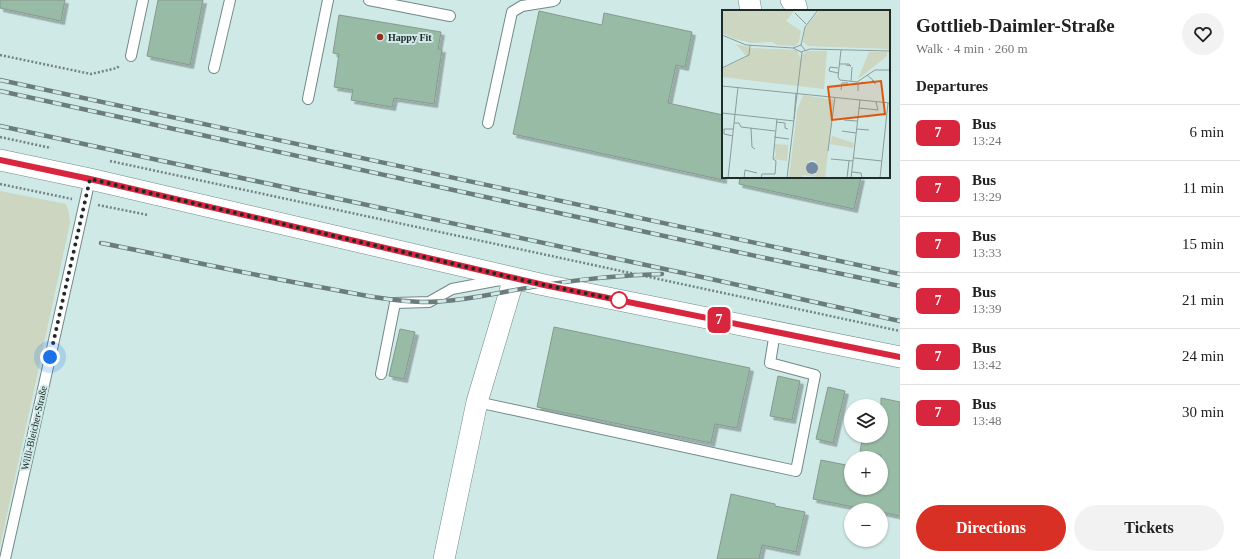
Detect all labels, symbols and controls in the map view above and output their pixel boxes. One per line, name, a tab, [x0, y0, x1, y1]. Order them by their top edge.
inset map	[722, 10, 890, 178]
button: heart	[1182, 13, 1224, 55]
text: Gottlieb-Daimler-Straße	[916, 15, 1115, 36]
marker: Happy Fit	[375, 32, 385, 42]
place label: Happy Fit	[388, 32, 432, 43]
text: Walk · 4 min · 260 m	[916, 41, 1028, 56]
text: Departures	[916, 78, 988, 94]
text: Bus	[972, 116, 996, 132]
text: 6 min	[1189, 124, 1224, 140]
text: 7	[935, 125, 942, 140]
text: 13:24	[972, 133, 1002, 148]
text: Bus	[972, 172, 996, 188]
text: 11 min	[1182, 180, 1224, 196]
text: 7	[935, 181, 942, 196]
text: 13:29	[972, 189, 1002, 204]
text: Bus	[972, 228, 996, 244]
text: 15 min	[1182, 236, 1224, 252]
text: 7	[935, 237, 942, 252]
text: 13:33	[972, 245, 1002, 260]
text: Bus	[972, 284, 996, 300]
unlabelled marker	[610, 291, 628, 309]
text: 21 min	[1182, 292, 1224, 308]
text: 7	[935, 293, 942, 308]
text: 13:39	[972, 301, 1002, 316]
line badge: 7	[706, 307, 732, 333]
text: 7	[716, 312, 723, 327]
text: Bus	[972, 340, 996, 356]
your location	[40, 347, 60, 367]
text: 24 min	[1182, 348, 1224, 364]
text: 7	[935, 349, 942, 364]
text: 13:42	[972, 357, 1002, 372]
street label: Willi-Bleicher-Straße	[19, 384, 49, 471]
text: Bus	[972, 396, 996, 412]
map controls	[844, 399, 888, 547]
button: layers	[844, 399, 888, 443]
text: 30 min	[1182, 404, 1224, 420]
text: 7	[935, 405, 942, 420]
text: 13:48	[972, 413, 1002, 428]
button: +	[844, 451, 888, 495]
button: −	[844, 503, 888, 547]
button: Directions	[916, 505, 1066, 551]
button: Tickets	[1074, 505, 1224, 551]

